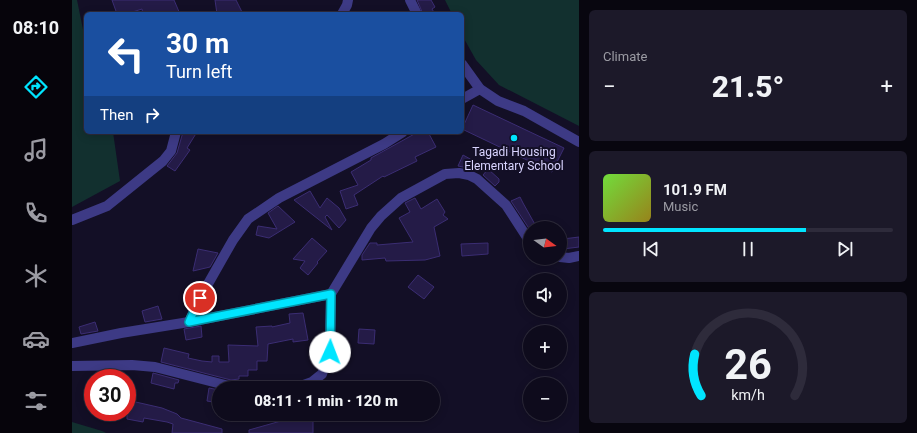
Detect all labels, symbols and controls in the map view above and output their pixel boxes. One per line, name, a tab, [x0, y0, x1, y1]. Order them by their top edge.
text: 08:10	[13, 17, 59, 38]
text: 30 m	[166, 27, 229, 60]
icon: left	[100, 28, 152, 80]
text: Climate	[603, 49, 647, 64]
text: Turn left	[166, 61, 232, 82]
text: 21.5°	[712, 69, 784, 104]
icon: directions	[22, 73, 50, 101]
text: −	[603, 74, 616, 99]
text: +	[881, 74, 893, 99]
icon: right	[141, 104, 163, 126]
text: Then	[100, 106, 133, 124]
marker: Tagadi Housing Elementary School	[509, 133, 519, 143]
icon: music	[22, 136, 50, 164]
place label: Tagadi Housing Elementary School	[464, 145, 564, 173]
text: 101.9 FM	[663, 181, 727, 199]
icon: phone	[22, 199, 50, 227]
text: Music	[663, 199, 698, 214]
north arrow	[523, 221, 567, 265]
map controls	[523, 221, 567, 421]
icon: previous	[640, 238, 662, 260]
icon: pause	[737, 238, 759, 260]
icon: next	[834, 238, 856, 260]
icon: climate	[22, 262, 50, 290]
button: sound	[523, 273, 567, 317]
pin	[183, 281, 217, 315]
icon: arrive	[189, 287, 211, 309]
icon: car	[22, 325, 50, 353]
button: +	[523, 325, 567, 369]
position arrow	[309, 331, 351, 373]
text: 26	[724, 339, 772, 388]
speed limit sign: 30	[84, 369, 136, 421]
button: −	[523, 377, 567, 421]
text: km/h	[731, 386, 765, 402]
icon: filters	[22, 387, 50, 415]
text: 08:11 · 1 min · 120 m	[254, 392, 398, 410]

